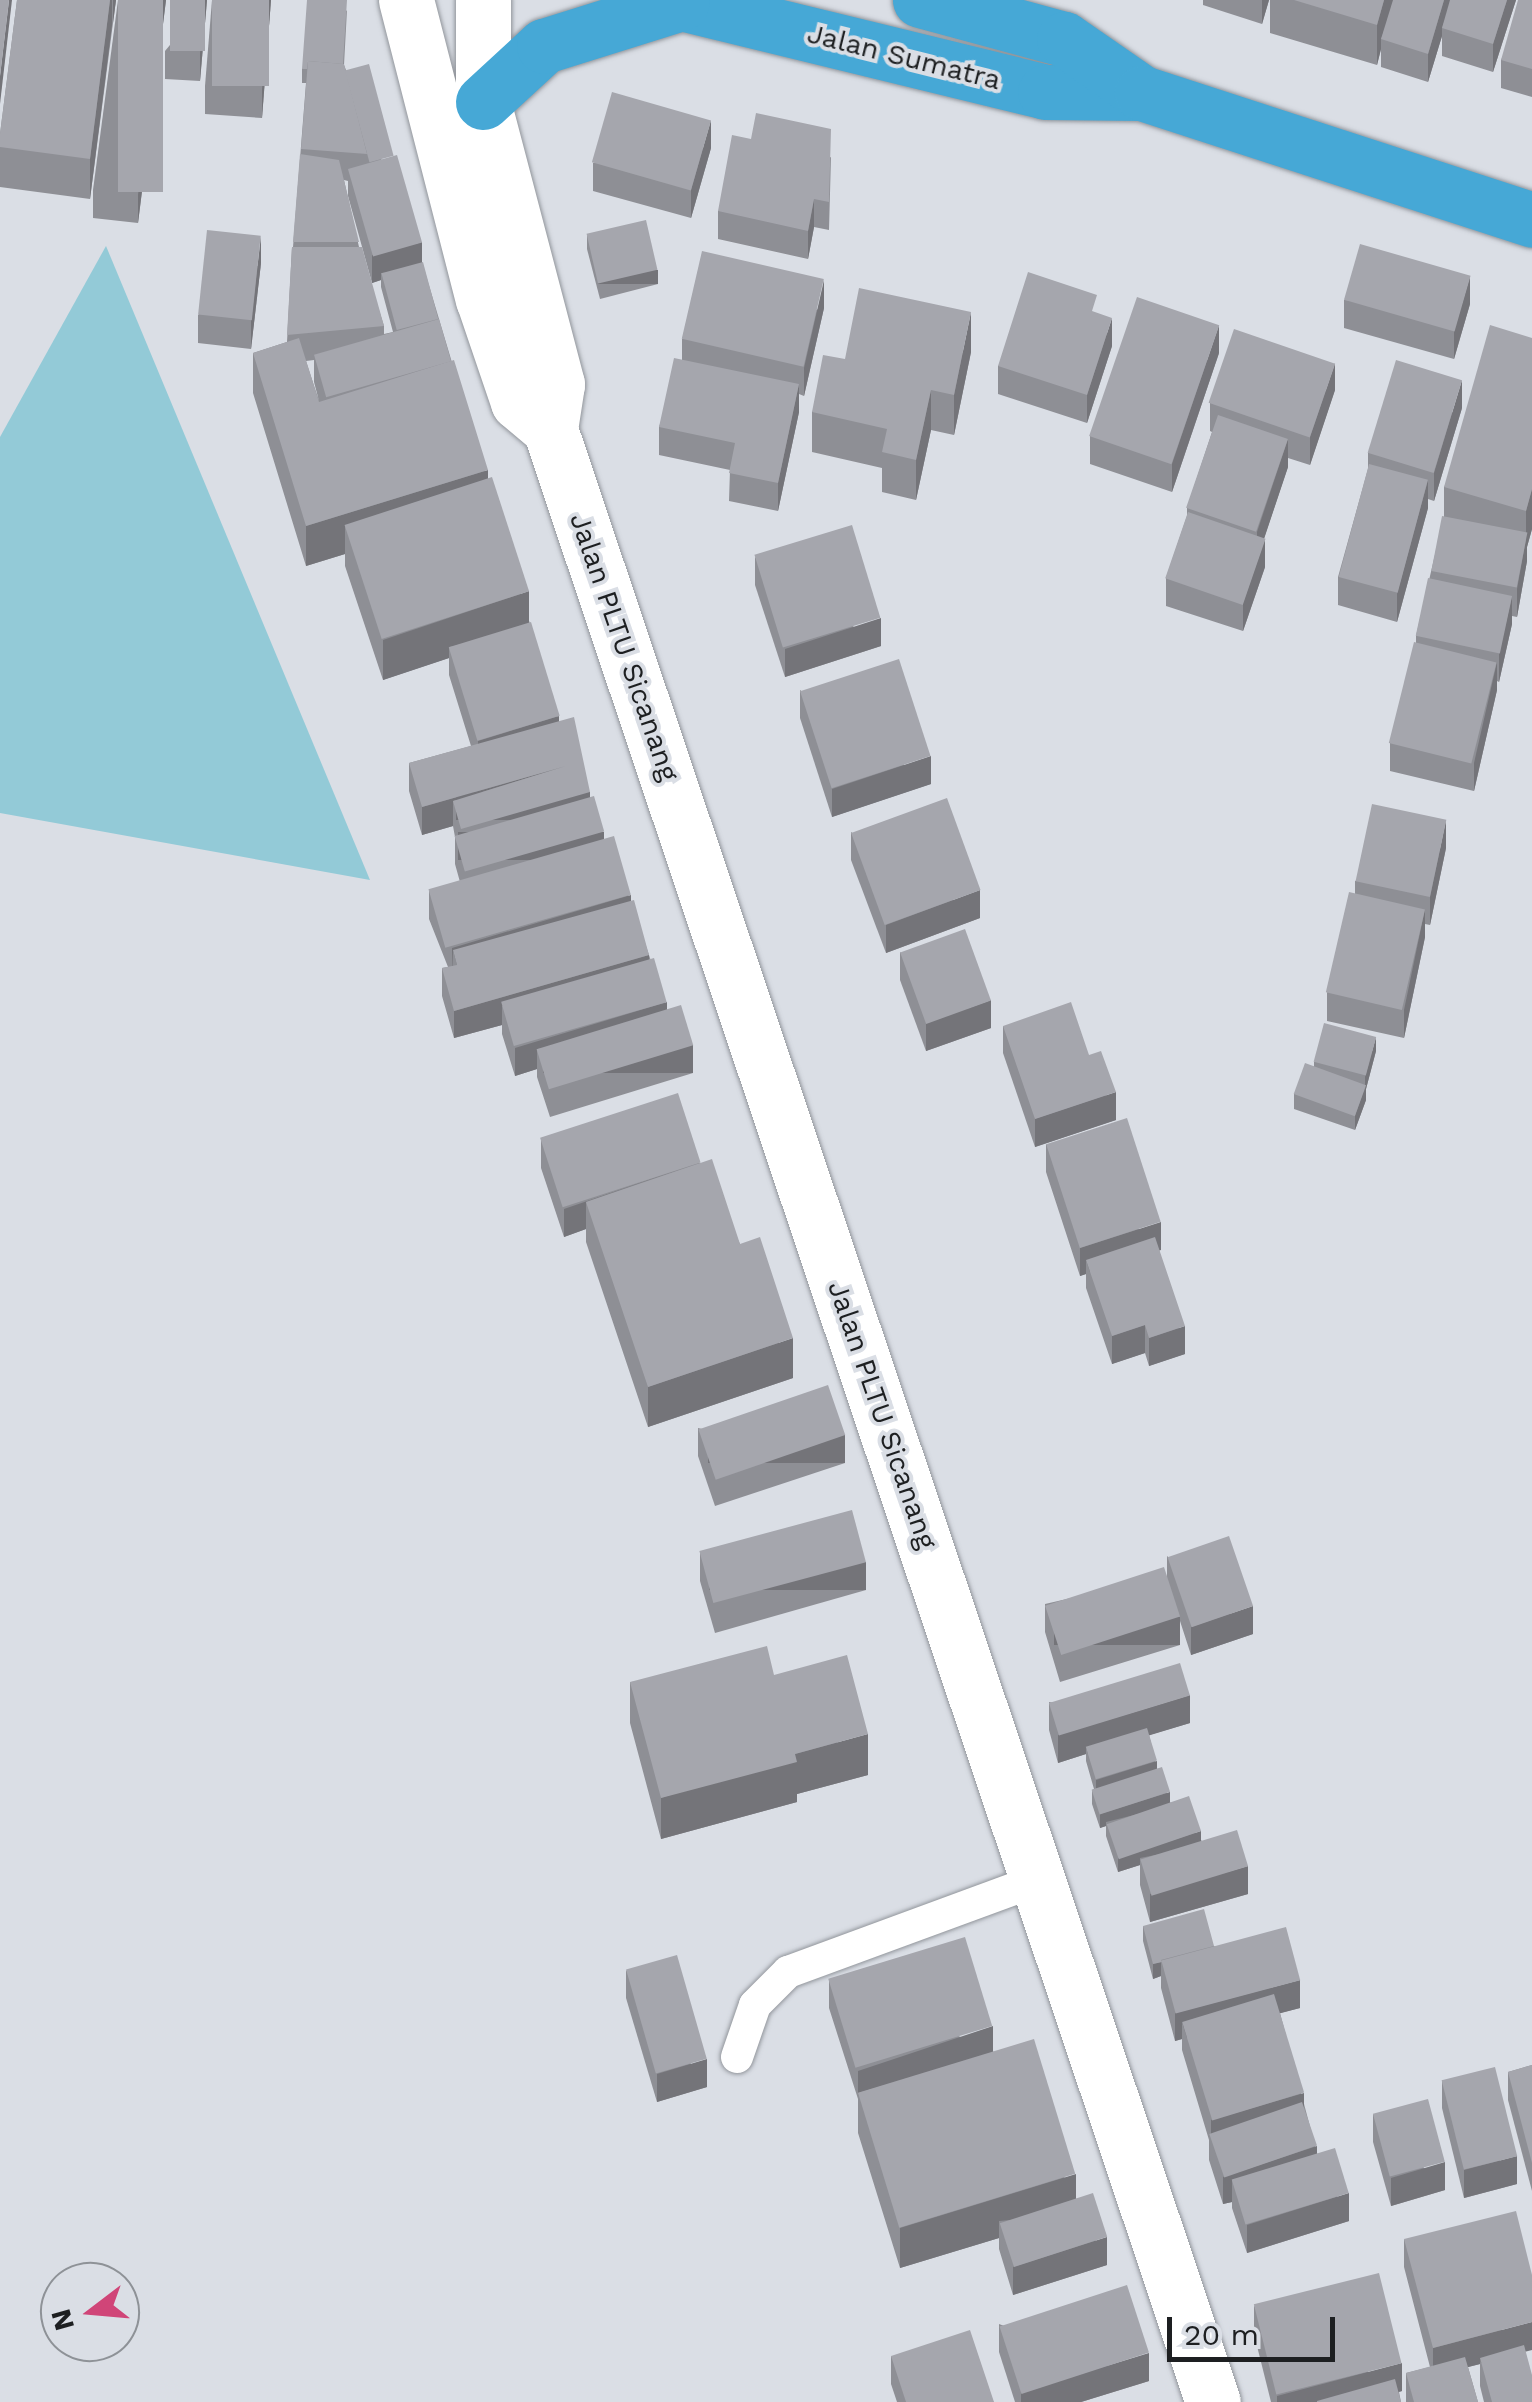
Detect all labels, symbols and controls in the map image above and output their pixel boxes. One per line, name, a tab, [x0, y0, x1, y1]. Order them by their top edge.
street label: Jalan Sumatra	[804, 17, 1004, 97]
street label: Jalan PLTU Sicanang	[562, 509, 686, 785]
street label: Jalan PLTU Sicanang	[820, 1277, 944, 1553]
north arrow	[40, 2262, 140, 2362]
scale bar	[1172, 2297, 1340, 2359]
text: N	[44, 2305, 81, 2334]
text: 20 m	[1184, 2317, 1259, 2352]

